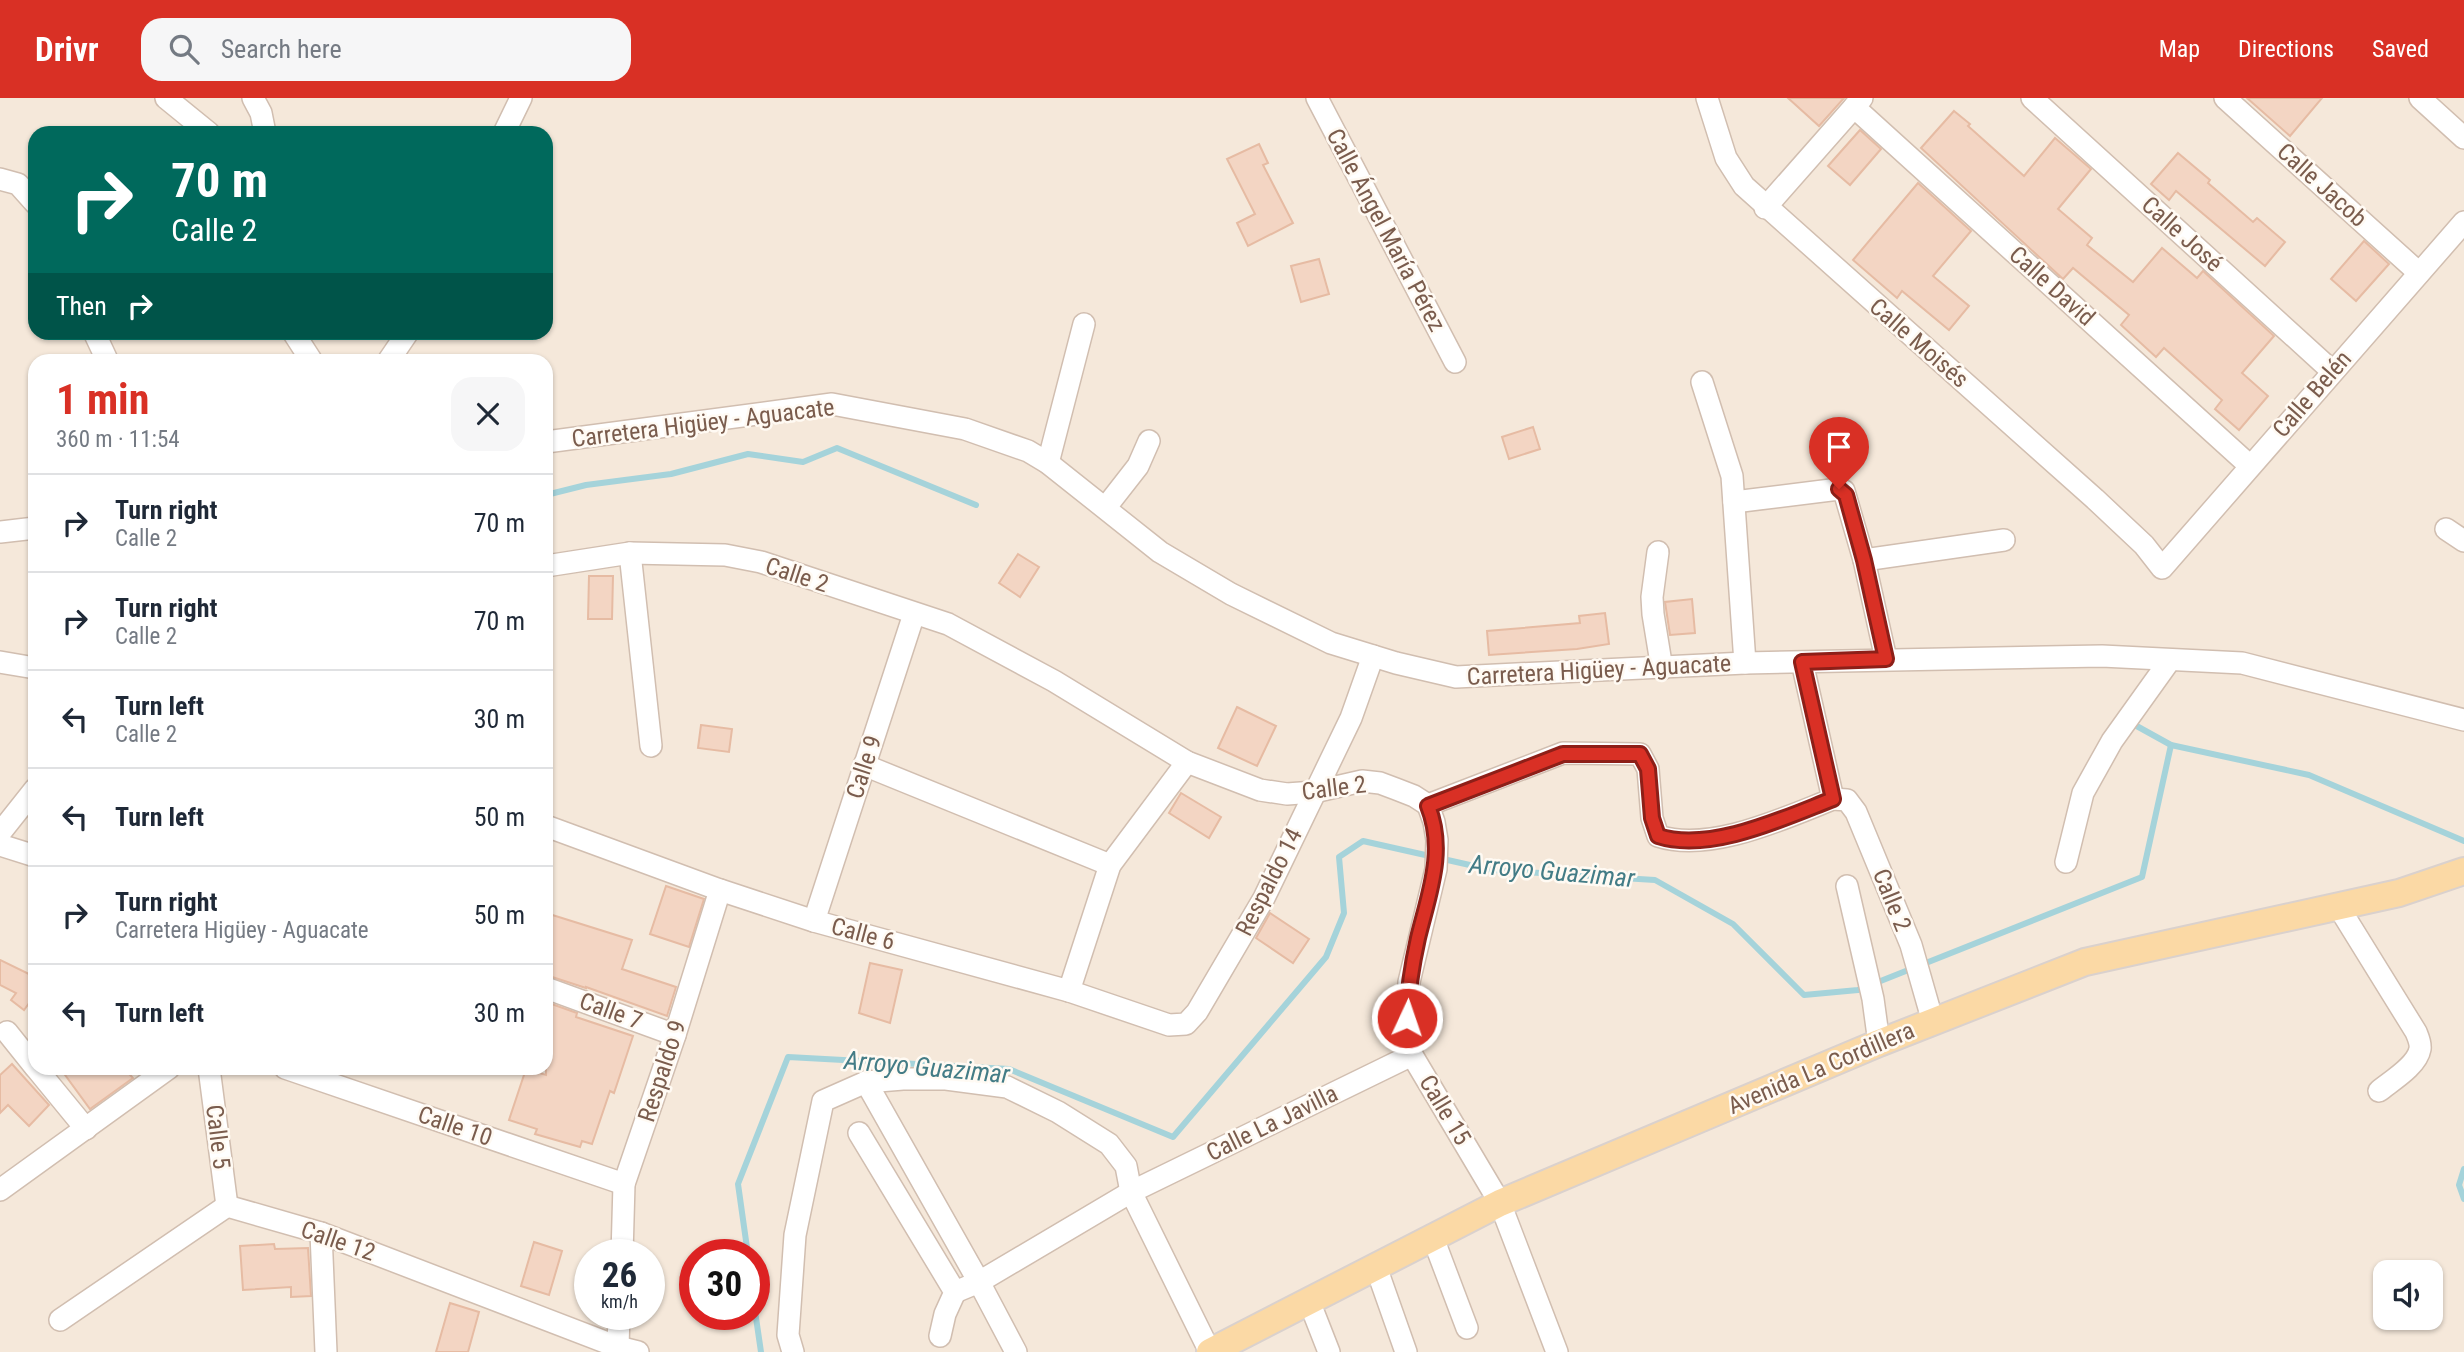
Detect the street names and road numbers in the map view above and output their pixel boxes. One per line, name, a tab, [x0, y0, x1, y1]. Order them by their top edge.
street label: Calle Ángel María Pérez	[1321, 124, 1451, 336]
street label: Calle Jacob	[2271, 137, 2373, 233]
street label: Calle José	[2136, 191, 2228, 277]
street label: Calle David	[2003, 240, 2101, 332]
street label: Calle Moisés	[1864, 293, 1974, 393]
street label: Calle Belén	[2267, 345, 2357, 443]
street label: Carretera Higüey - Aguacate	[570, 393, 836, 453]
street label: Calle 2	[762, 552, 832, 598]
street label: Carretera Higüey - Aguacate	[1466, 649, 1732, 691]
street label: Calle 9	[841, 732, 887, 802]
street label: Calle 2	[1300, 770, 1368, 806]
street label: Respaldo 14	[1230, 823, 1308, 940]
street label: Calle 2	[1867, 865, 1917, 935]
street label: Calle 6	[828, 912, 898, 956]
street label: Calle 7	[576, 987, 646, 1035]
street label: Avenida La Cordillera	[1724, 1016, 1918, 1120]
street label: Respaldo 9	[632, 1017, 692, 1125]
street label: Calle 15	[1413, 1070, 1477, 1150]
street label: Calle La Javilla	[1202, 1079, 1342, 1167]
street label: Calle 10	[414, 1100, 496, 1152]
street label: Calle 5	[200, 1103, 236, 1171]
street label: Calle 12	[297, 1215, 379, 1267]

